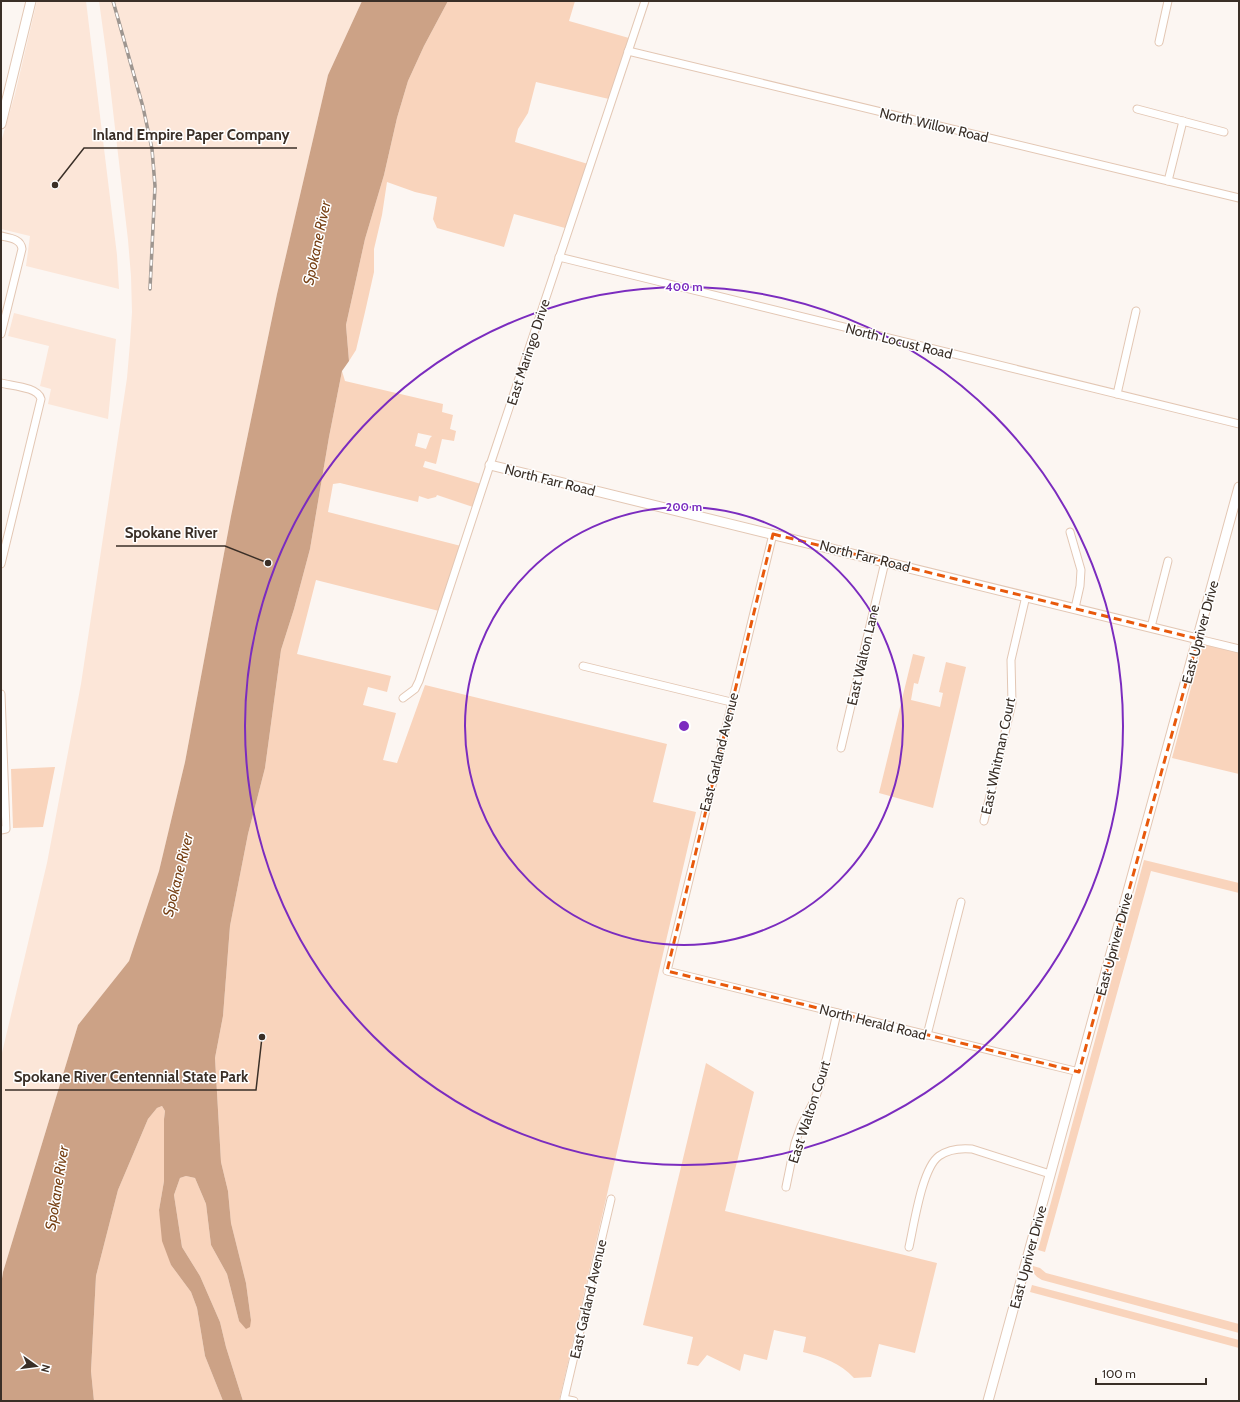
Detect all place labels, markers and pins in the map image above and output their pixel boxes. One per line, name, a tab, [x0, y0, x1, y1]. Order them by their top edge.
callout: Inland Empire Paper Company	[84, 121, 297, 148]
callout: Spokane River	[116, 519, 225, 546]
centre of rings	[677, 719, 691, 733]
callout: Spokane River Centennial State Park	[5, 1063, 256, 1090]

